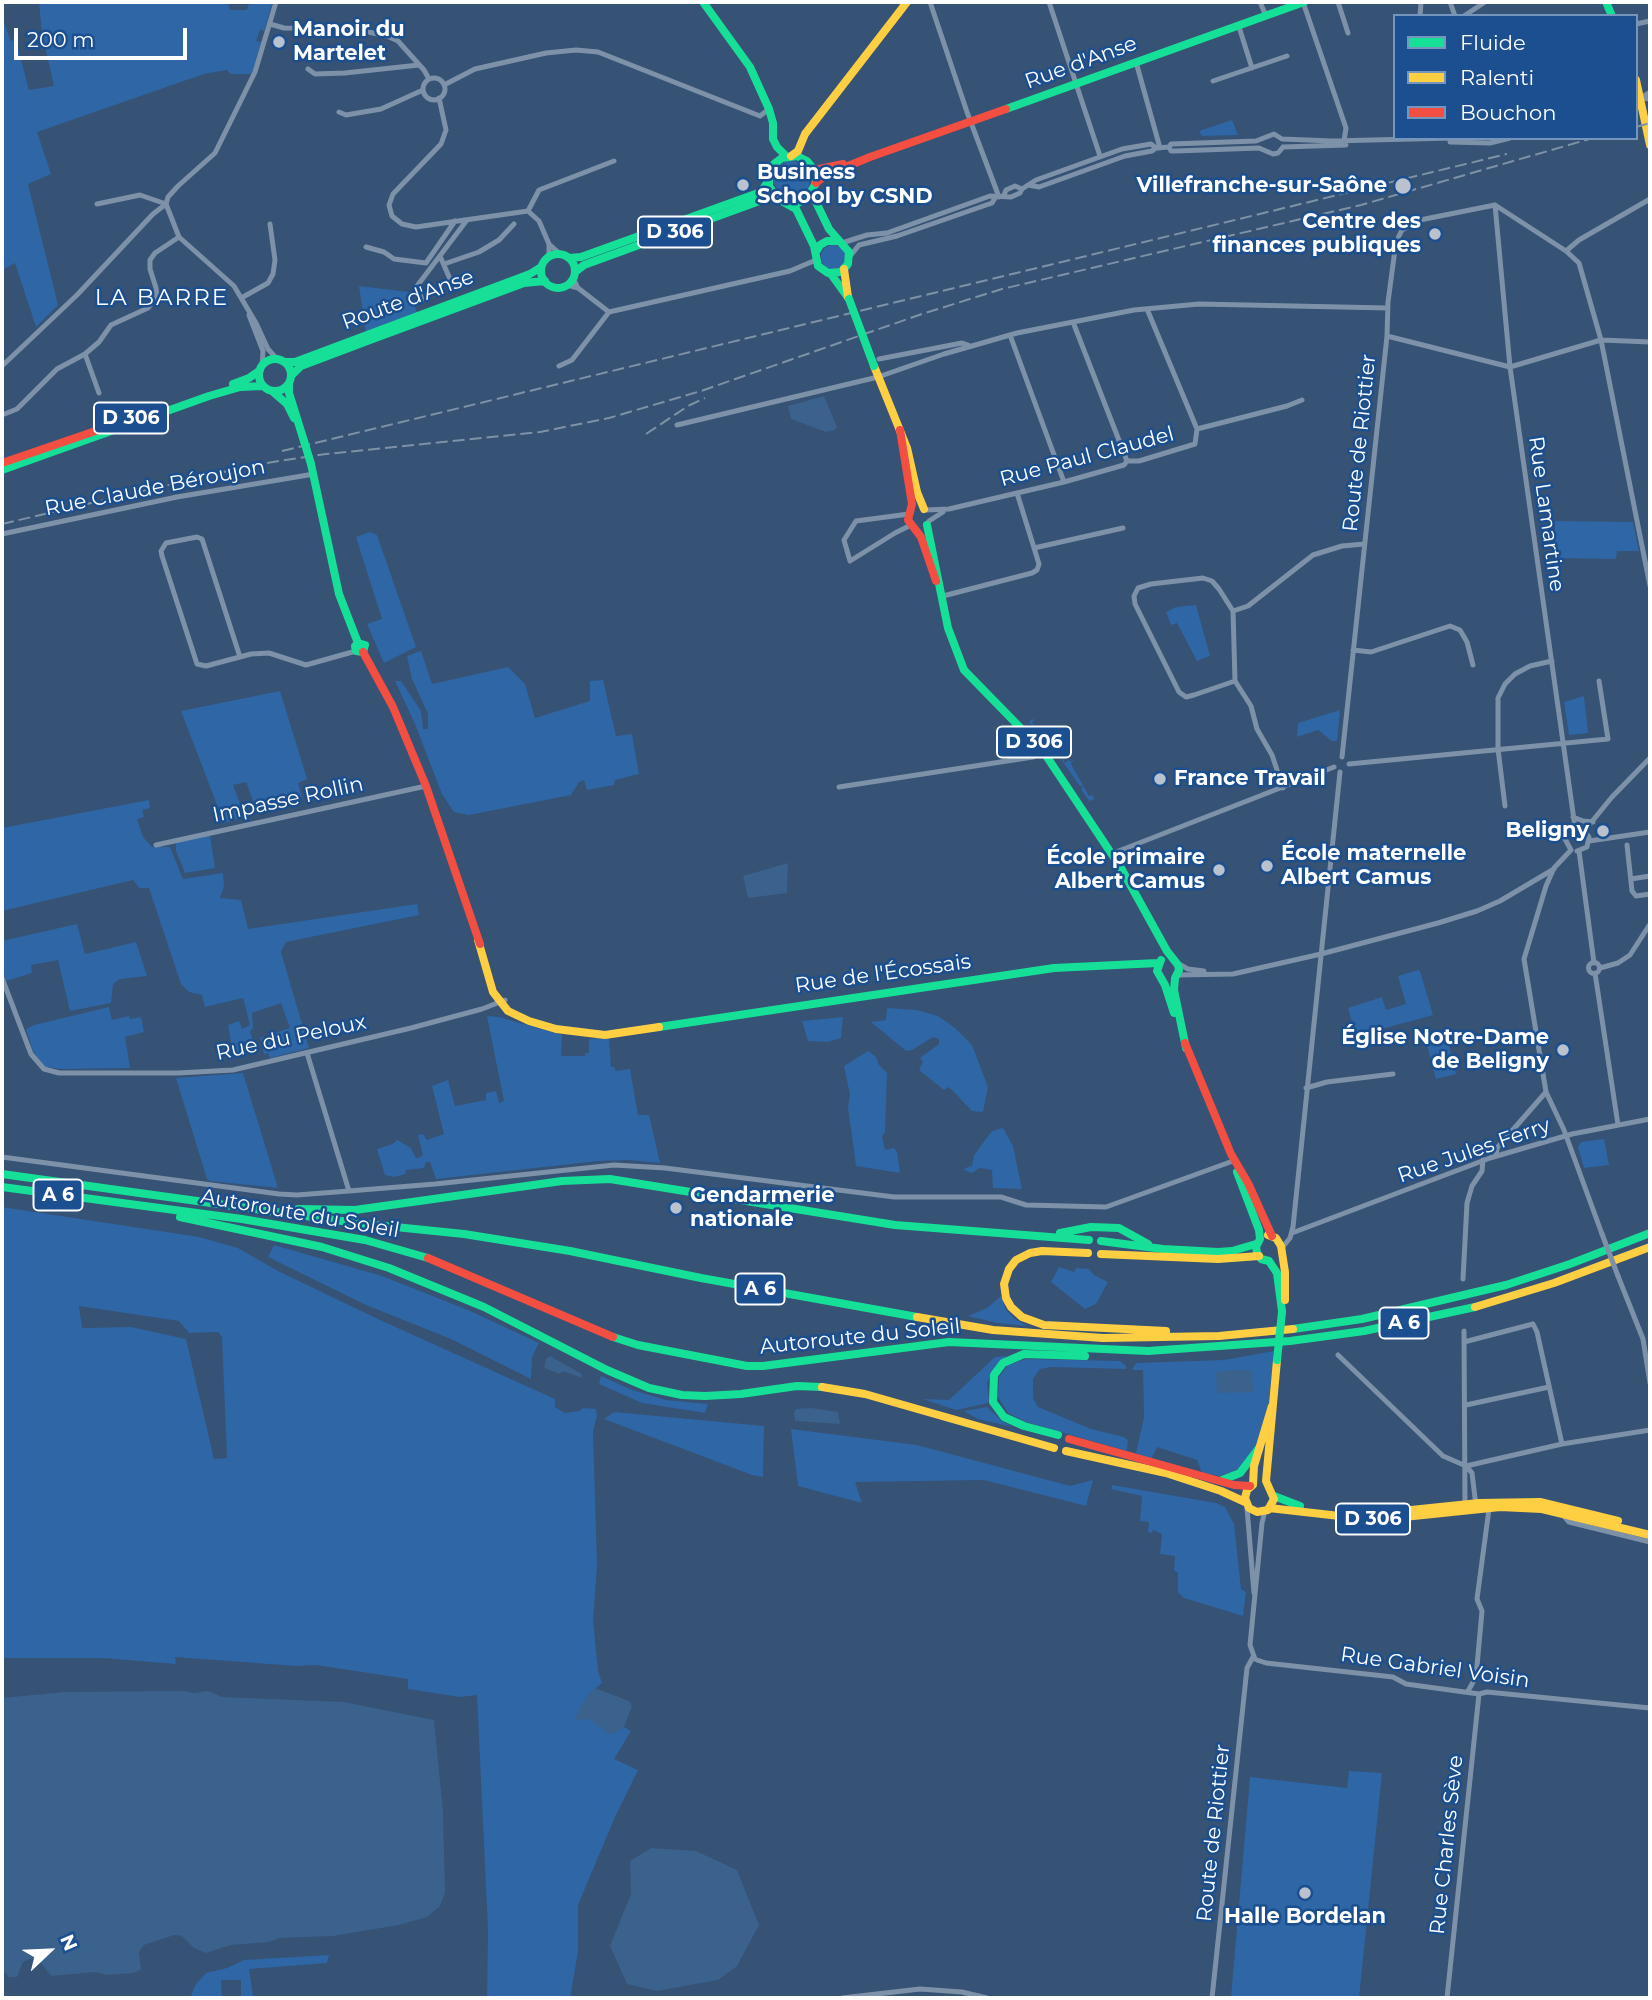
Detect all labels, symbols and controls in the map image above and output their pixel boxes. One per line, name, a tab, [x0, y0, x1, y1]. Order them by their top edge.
scale bar	[18, 14, 191, 58]
legend	[1393, 14, 1638, 140]
place label: Manoir du Martelet	[293, 17, 405, 67]
text: 200 m	[27, 27, 94, 52]
text: Fluide	[1460, 30, 1526, 55]
street label: Rue d'Anse	[1022, 31, 1140, 95]
marker: Manoir du Martelet	[271, 34, 287, 50]
text: Ralenti	[1460, 65, 1534, 90]
text: Bouchon	[1460, 100, 1556, 125]
place label: Business School by CSND	[757, 160, 933, 210]
place label: Villefranche-sur-Saône	[1137, 173, 1387, 199]
marker: Villefranche-sur-Saône	[1393, 176, 1413, 196]
marker: Business School by CSND	[735, 177, 751, 193]
place label: Centre des finances publiques	[1212, 209, 1421, 259]
road number: D 306	[638, 216, 712, 248]
marker: Centre des finances publiques	[1427, 226, 1443, 242]
street label: Route d'Anse	[339, 264, 477, 336]
district label: LA BARRE	[96, 284, 228, 312]
street label: Route de Riottier	[1338, 353, 1382, 533]
road number: D 306	[94, 402, 168, 434]
street label: Rue Paul Claudel	[997, 422, 1177, 492]
street label: Rue Lamartine	[1523, 435, 1569, 593]
street label: Rue Claude Béroujon	[43, 454, 267, 522]
road number: D 306	[997, 726, 1071, 758]
place label: France Travail	[1174, 766, 1326, 792]
marker: France Travail	[1152, 771, 1168, 787]
street label: Impasse Rollin	[210, 772, 366, 828]
place label: Beligny	[1505, 818, 1589, 844]
marker: Beligny	[1595, 823, 1611, 839]
place label: École maternelle Albert Camus	[1281, 841, 1466, 891]
place label: École primaire Albert Camus	[1046, 845, 1205, 895]
marker: École maternelle Albert Camus	[1259, 858, 1275, 874]
marker: École primaire Albert Camus	[1211, 862, 1227, 878]
street label: Rue de l'Écossais	[793, 949, 973, 999]
street label: Rue du Peloux	[214, 1010, 368, 1066]
place label: Église Notre-Dame de Beligny	[1341, 1025, 1549, 1075]
marker: Église Notre-Dame de Beligny	[1555, 1042, 1571, 1058]
street label: Rue Jules Ferry	[1394, 1113, 1554, 1189]
road number: A 6	[34, 1180, 82, 1210]
place label: Gendarmerie nationale	[690, 1183, 834, 1233]
street label: Autoroute du Soleil	[199, 1184, 401, 1244]
marker: Gendarmerie nationale	[668, 1200, 684, 1216]
road number: A 6	[736, 1274, 784, 1304]
road number: A 6	[1380, 1308, 1428, 1338]
street label: Autoroute du Soleil	[758, 1314, 962, 1360]
road number: D 306	[1336, 1504, 1410, 1534]
street label: Rue Gabriel Voisin	[1339, 1642, 1531, 1694]
street label: Route de Riottier	[1192, 1743, 1236, 1923]
street label: Rue Charles Sève	[1425, 1754, 1469, 1936]
marker: Halle Bordelan	[1297, 1885, 1313, 1901]
place label: Halle Bordelan	[1224, 1904, 1386, 1930]
north arrow	[14, 1916, 84, 1986]
text: N	[55, 1931, 82, 1954]

